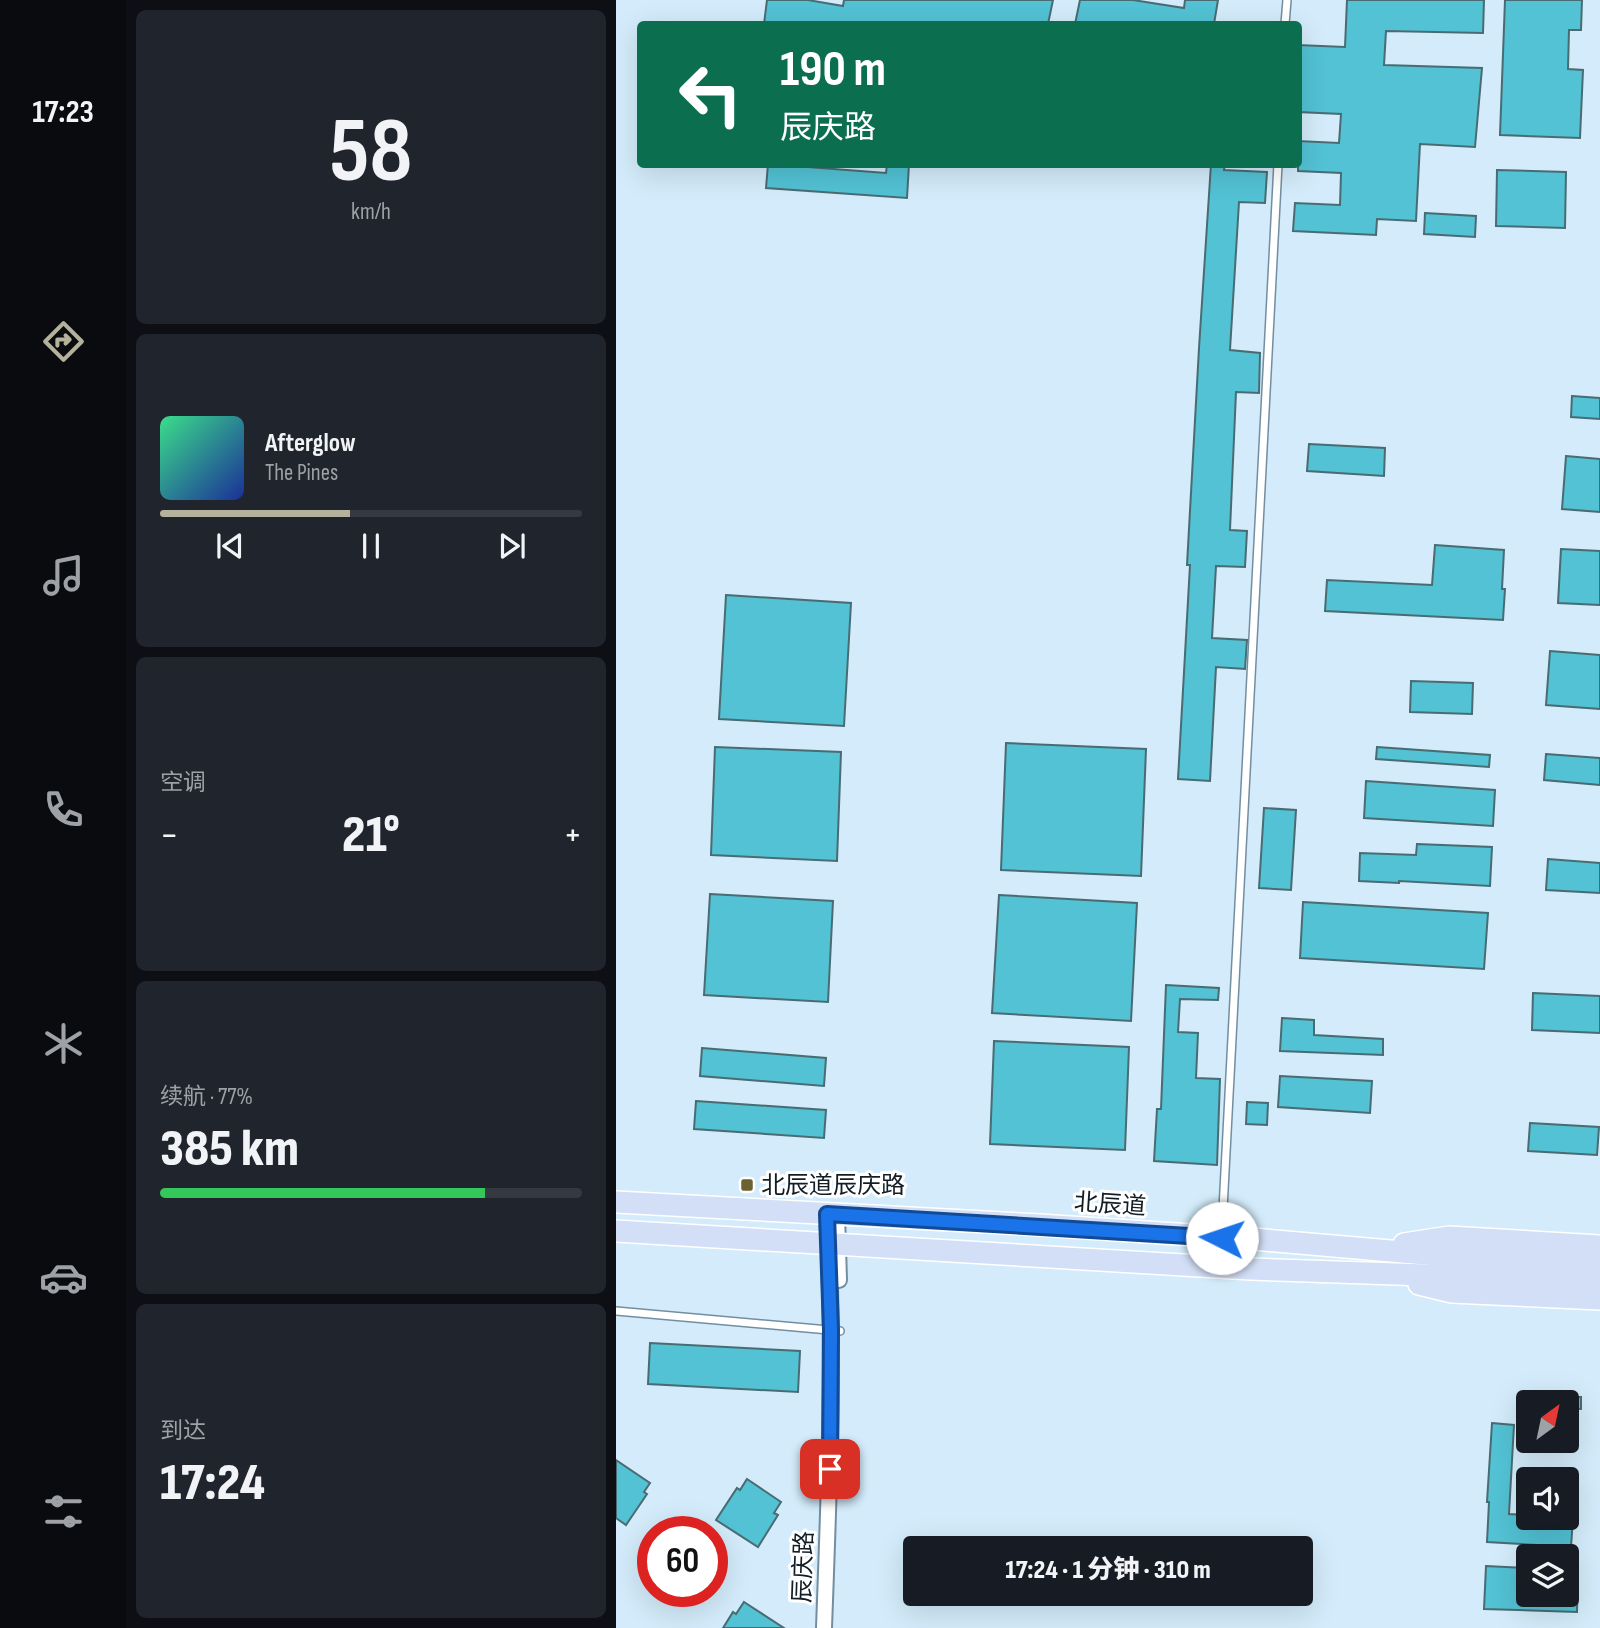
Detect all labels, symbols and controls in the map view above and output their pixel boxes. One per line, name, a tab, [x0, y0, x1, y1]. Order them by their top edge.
text: 190 m	[780, 41, 886, 100]
icon: left	[665, 49, 756, 140]
text: 17:23	[32, 93, 94, 132]
text: 58	[330, 98, 412, 207]
text: 辰庆路	[780, 109, 876, 148]
text: km/h	[351, 198, 391, 226]
icon: directions	[39, 317, 88, 366]
text: Afterglow	[265, 428, 356, 459]
text: The Pines	[265, 459, 338, 487]
icon: previous	[211, 527, 249, 565]
icon: pause	[352, 527, 390, 565]
icon: next	[493, 527, 531, 565]
icon: music	[39, 551, 88, 600]
text: 空调	[160, 769, 206, 797]
icon: phone	[39, 785, 88, 834]
text: 21°	[342, 804, 400, 867]
text: −	[160, 813, 179, 858]
text: +	[563, 813, 582, 858]
icon: climate	[39, 1019, 88, 1068]
text: 续航 · 77%	[160, 1083, 253, 1111]
text: 385 km	[160, 1118, 299, 1181]
place label: 北辰道辰庆路	[761, 1171, 905, 1200]
marker: 北辰道辰庆路	[739, 1177, 755, 1193]
street label: 北辰道	[1073, 1188, 1147, 1221]
position arrow	[1185, 1201, 1259, 1275]
icon: car	[39, 1253, 88, 1302]
north arrow	[1516, 1390, 1578, 1452]
map controls	[1516, 1390, 1579, 1607]
text: 到达	[160, 1417, 206, 1445]
pin	[800, 1439, 860, 1499]
icon: arrive	[811, 1450, 849, 1488]
text: 17:24	[160, 1452, 265, 1515]
button: sound	[1516, 1467, 1579, 1530]
icon: filters	[39, 1487, 88, 1536]
speed limit sign: 60	[637, 1516, 728, 1607]
street label: 辰庆路	[788, 1531, 819, 1604]
button: layers	[1516, 1544, 1579, 1607]
text: 17:24 · 1 分钟 · 310 m	[1005, 1555, 1211, 1586]

